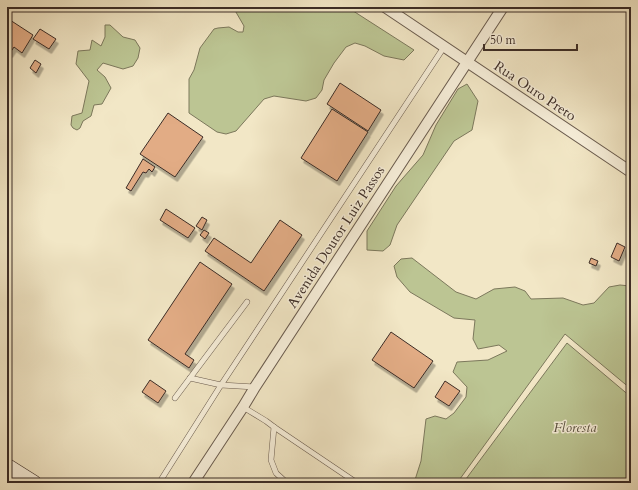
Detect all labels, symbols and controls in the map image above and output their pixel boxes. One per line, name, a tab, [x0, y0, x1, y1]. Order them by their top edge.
scale bar	[484, 26, 577, 52]
text: 50 m	[490, 32, 517, 48]
street label: Rua Ouro Preto	[490, 57, 580, 126]
street label: Avenida Doutor Luiz Passos	[283, 162, 389, 312]
park label: Floresta	[553, 418, 597, 437]

